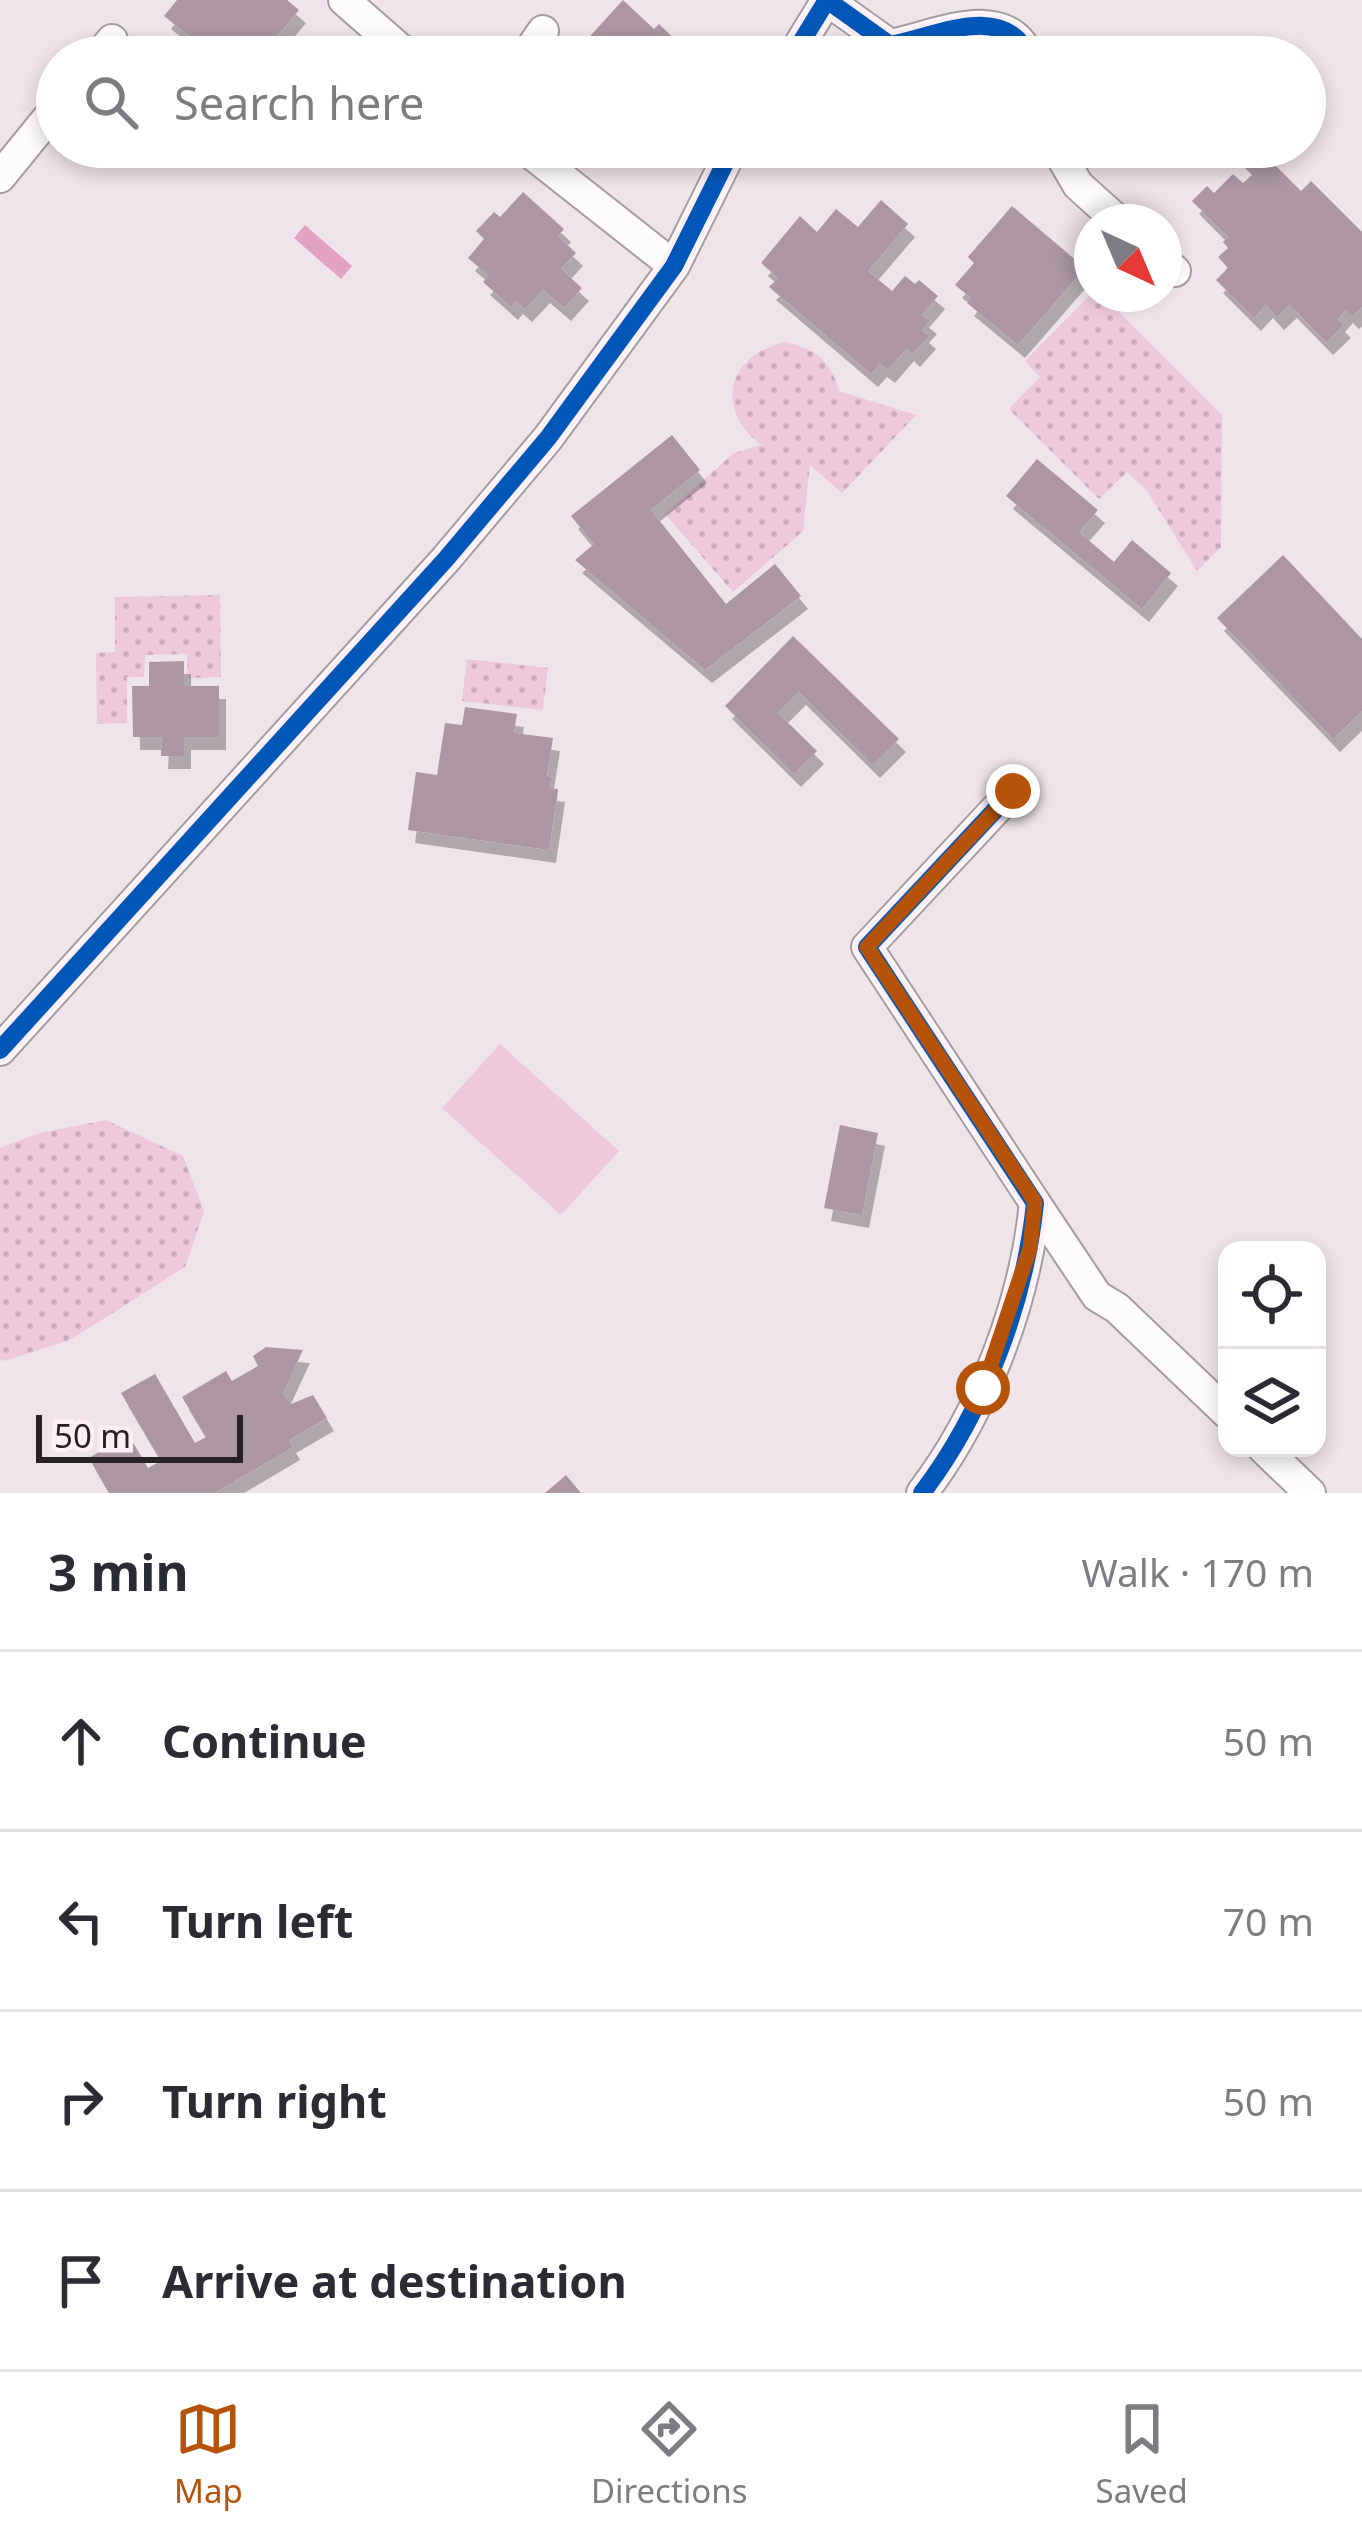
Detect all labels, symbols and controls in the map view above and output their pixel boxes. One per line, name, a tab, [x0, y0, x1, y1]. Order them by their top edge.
search box	[36, 36, 1326, 168]
icon: search	[78, 69, 144, 135]
text: Search here	[174, 72, 424, 133]
north arrow	[1074, 204, 1182, 312]
route end	[986, 764, 1040, 818]
map controls	[1218, 1241, 1326, 1457]
button: locate	[1218, 1241, 1326, 1349]
button: layers	[1218, 1349, 1326, 1457]
route start	[956, 1361, 1010, 1415]
scale bar	[36, 1409, 243, 1462]
text: 50 m	[54, 1413, 131, 1458]
text: 3 min	[48, 1536, 189, 1606]
text: Walk · 170 m	[1081, 1545, 1314, 1598]
icon: ahead	[48, 1708, 114, 1774]
text: Continue	[162, 1710, 367, 1771]
text: 50 m	[1223, 1714, 1314, 1767]
icon: left	[48, 1888, 114, 1954]
text: Turn left	[162, 1890, 353, 1951]
text: 70 m	[1223, 1894, 1314, 1947]
icon: right	[48, 2068, 114, 2134]
text: Turn right	[162, 2070, 387, 2131]
text: 50 m	[1223, 2074, 1314, 2127]
icon: arrive	[48, 2248, 114, 2314]
text: Arrive at destination	[162, 2250, 627, 2311]
tab: Map	[174, 2396, 243, 2513]
tab: Directions	[591, 2396, 748, 2513]
tab: Saved	[1096, 2396, 1188, 2513]

